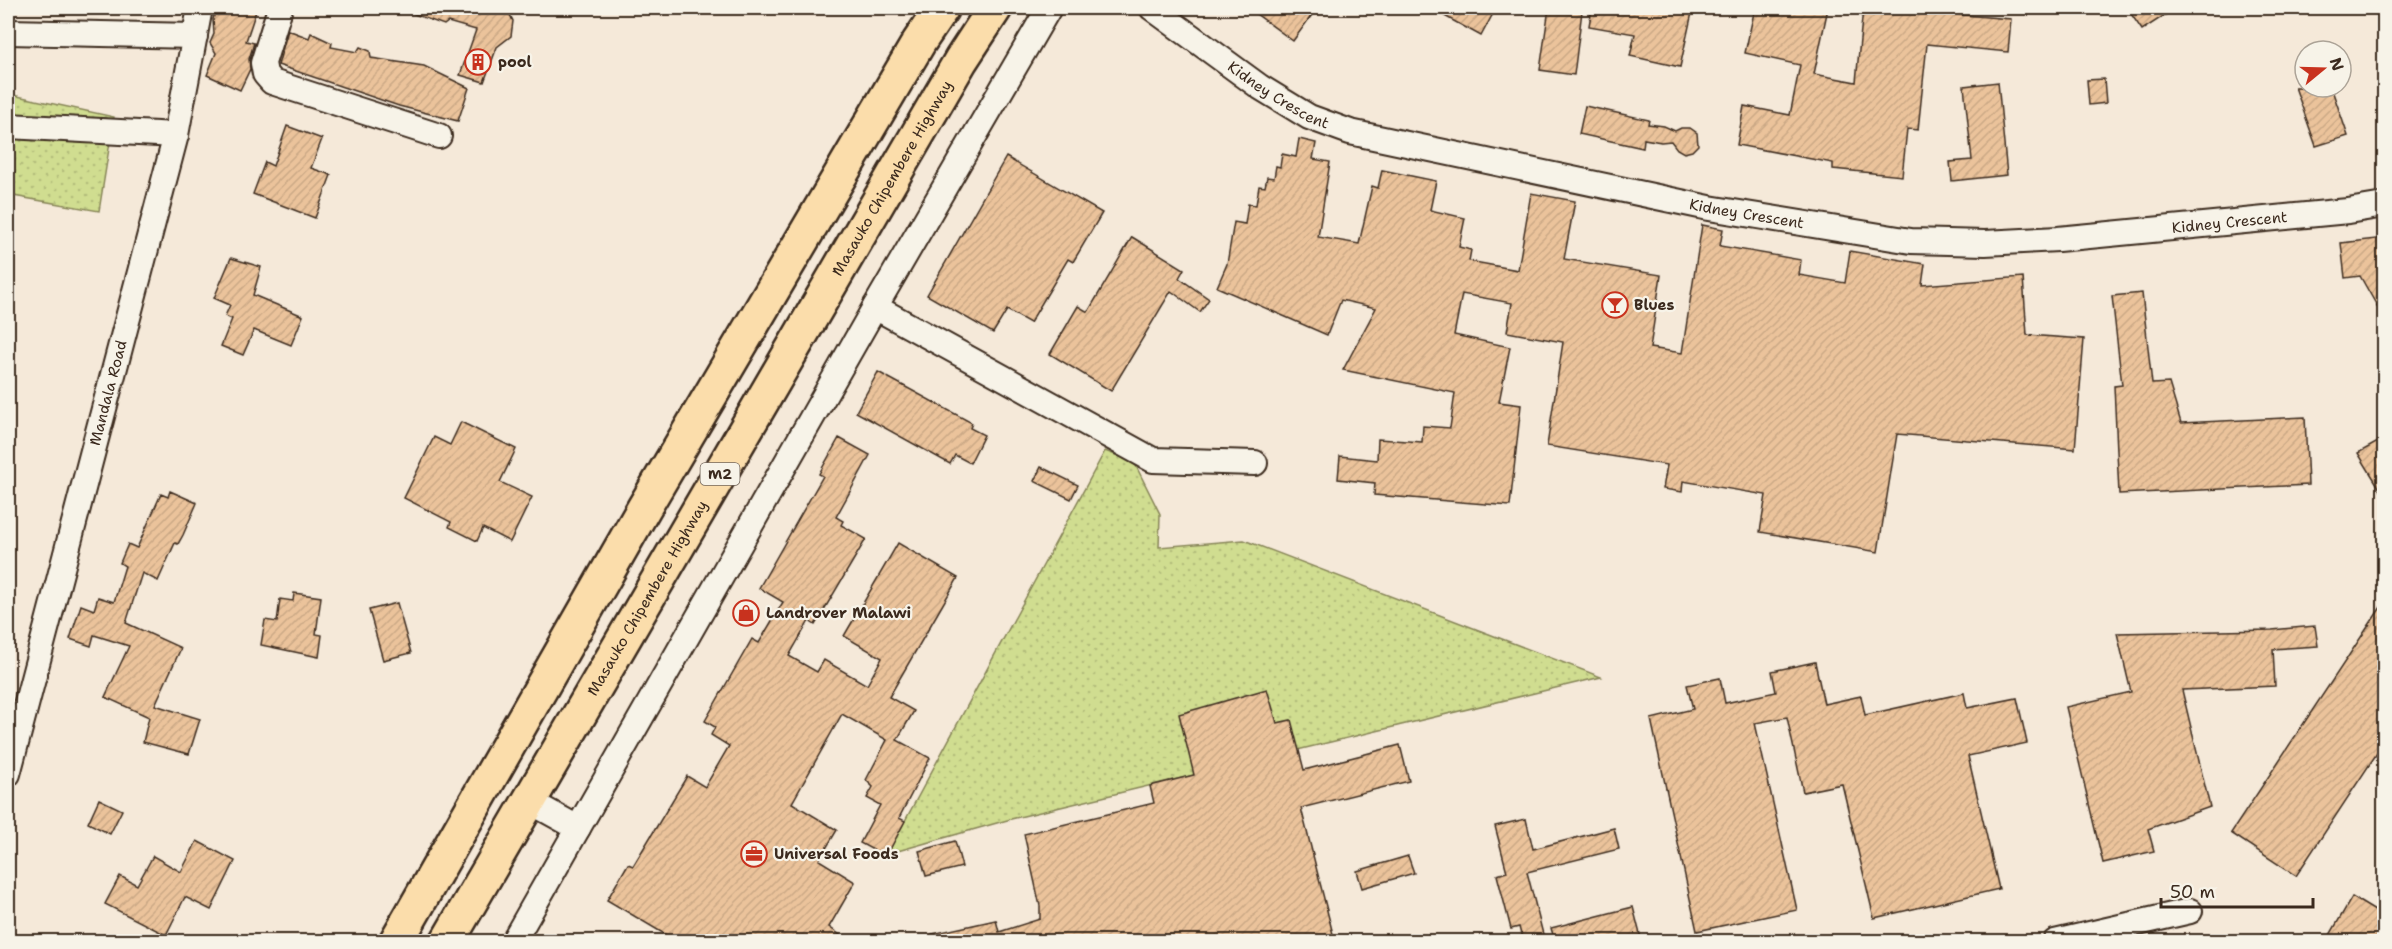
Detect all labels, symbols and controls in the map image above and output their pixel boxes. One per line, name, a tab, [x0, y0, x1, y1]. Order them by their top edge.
north arrow	[2293, 39, 2353, 99]
building icon: pool	[463, 47, 493, 77]
place label: pool	[498, 52, 532, 72]
text: N	[2325, 55, 2349, 74]
street label: Kidney Crescent	[1224, 57, 1332, 134]
street label: Masauko Chipembere Highway	[827, 77, 957, 280]
street label: Kidney Crescent	[1687, 194, 1805, 233]
street label: Kidney Crescent	[2171, 207, 2288, 238]
bar icon: Blues	[1600, 290, 1630, 320]
place label: Blues	[1634, 295, 1675, 315]
street label: Mandala Road	[85, 338, 132, 448]
road number: M2	[700, 463, 740, 485]
street label: Masauko Chipembere Highway	[583, 497, 712, 700]
shop icon: Landrover Malawi	[731, 598, 761, 628]
place label: Landrover Malawi	[766, 603, 911, 623]
office icon: Universal Foods	[739, 839, 769, 869]
place label: Universal Foods	[774, 844, 899, 864]
scale bar	[2161, 871, 2312, 909]
text: 50 m	[2170, 880, 2215, 904]

